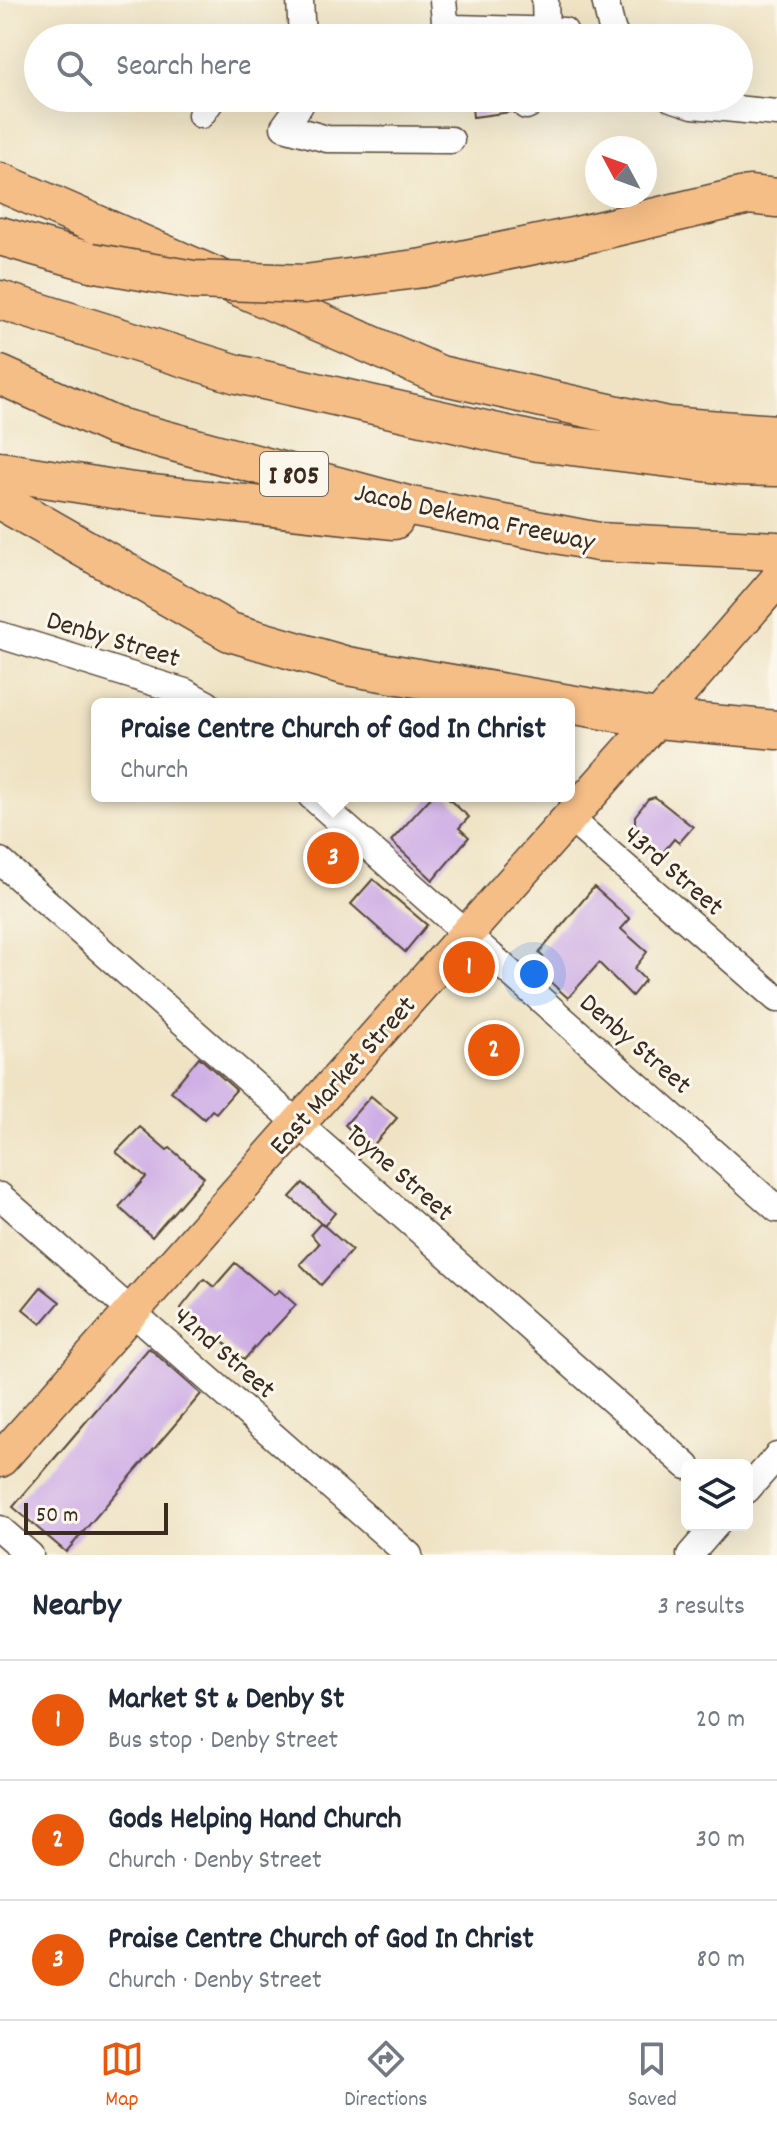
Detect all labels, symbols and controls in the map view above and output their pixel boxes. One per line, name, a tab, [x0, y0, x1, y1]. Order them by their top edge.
search box	[24, 24, 753, 112]
icon: search	[52, 46, 96, 90]
text: Search here	[116, 47, 252, 90]
north arrow	[585, 136, 657, 208]
road number: I 805	[260, 452, 328, 496]
street label: Jacob Dekema Freeway	[350, 475, 599, 565]
street label: Denby Street	[41, 603, 184, 681]
popup	[91, 698, 575, 802]
text: Praise Centre Church of God In Christ	[120, 710, 546, 753]
text: Church	[120, 753, 188, 790]
street label: 43rd Street	[613, 818, 731, 928]
pin: 3	[307, 828, 359, 888]
pin: 1	[443, 937, 495, 997]
your location	[514, 954, 554, 994]
street label: Denby Street	[569, 986, 699, 1106]
street label: East Market Street	[262, 989, 427, 1166]
pin: 2	[468, 1020, 520, 1080]
street label: Toyne Street	[335, 1116, 461, 1233]
street label: 42nd Street	[163, 1299, 283, 1411]
map controls	[681, 1459, 753, 1531]
button: layers	[681, 1459, 753, 1531]
scale bar	[24, 1499, 168, 1535]
text: 50 m	[36, 1501, 78, 1532]
text: Nearby	[32, 1583, 121, 1632]
text: 3 results	[658, 1589, 745, 1626]
text: Market St & Denby St	[108, 1680, 344, 1723]
text: 1	[55, 1702, 61, 1739]
text: 20 m	[696, 1702, 745, 1739]
text: Bus stop · Denby Street	[108, 1723, 338, 1760]
text: Gods Helping Hand Church	[108, 1800, 402, 1843]
text: 2	[52, 1822, 64, 1859]
text: 30 m	[695, 1822, 745, 1859]
text: Church · Denby Street	[108, 1843, 322, 1880]
text: Praise Centre Church of God In Christ	[108, 1920, 534, 1963]
text: 3	[52, 1942, 64, 1979]
text: 80 m	[697, 1942, 745, 1979]
text: Church · Denby Street	[108, 1963, 322, 2000]
tab: Map	[100, 2037, 144, 2116]
tab: Directions	[344, 2037, 428, 2116]
tab: Saved	[628, 2037, 677, 2116]

